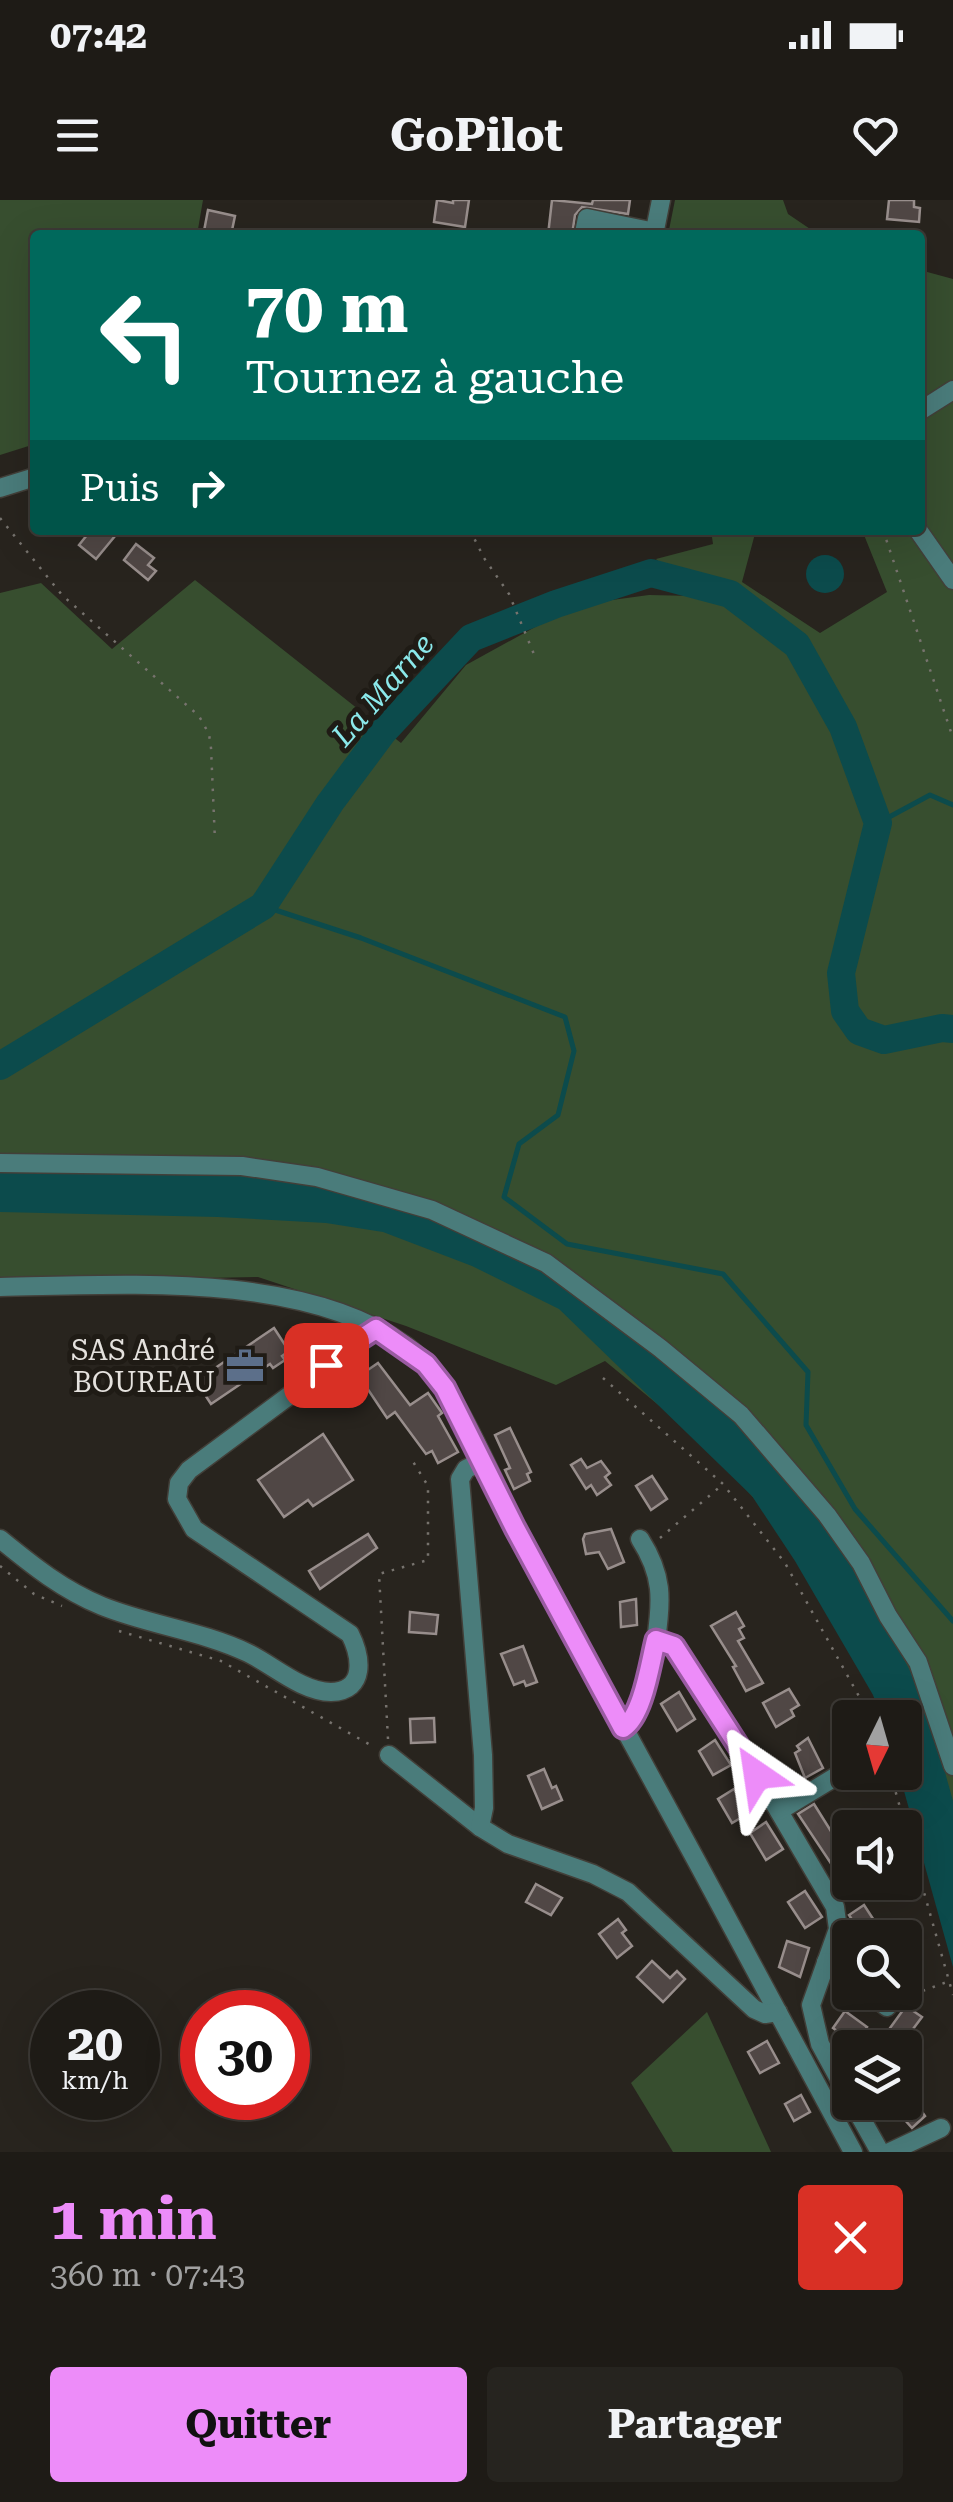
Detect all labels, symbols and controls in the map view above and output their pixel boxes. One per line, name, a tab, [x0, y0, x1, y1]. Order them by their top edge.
text: 07:42	[50, 13, 147, 57]
icon: menu	[50, 108, 105, 163]
icon: heart	[848, 108, 903, 163]
text: GoPilot	[390, 109, 563, 162]
text: 70 m	[245, 267, 409, 349]
icon: left	[80, 270, 210, 400]
text: Tournez à gauche	[245, 351, 624, 404]
icon: right	[179, 460, 234, 515]
text: Puis	[80, 466, 159, 510]
water label: La Marne	[324, 626, 441, 754]
pin	[284, 1323, 369, 1408]
place label: SAS André BOUREAU	[71, 1334, 215, 1399]
icon: arrive	[299, 1338, 354, 1393]
office icon: SAS André BOUREAU	[224, 1345, 266, 1387]
north arrow	[832, 1700, 922, 1790]
map controls	[832, 1700, 922, 2120]
position arrow	[705, 1723, 809, 1827]
button: sound	[832, 1810, 922, 1900]
button: search	[832, 1920, 922, 2010]
speed limit sign: 30	[180, 1990, 310, 2120]
text: 20	[67, 2014, 123, 2072]
button: layers	[832, 2030, 922, 2120]
text: km/h	[62, 2066, 128, 2095]
text: 1 min	[50, 2183, 217, 2254]
button: close	[798, 2185, 903, 2290]
text: 360 m · 07:43	[50, 2256, 245, 2294]
button: Quitter	[50, 2367, 467, 2482]
button: Partager	[487, 2367, 903, 2482]

